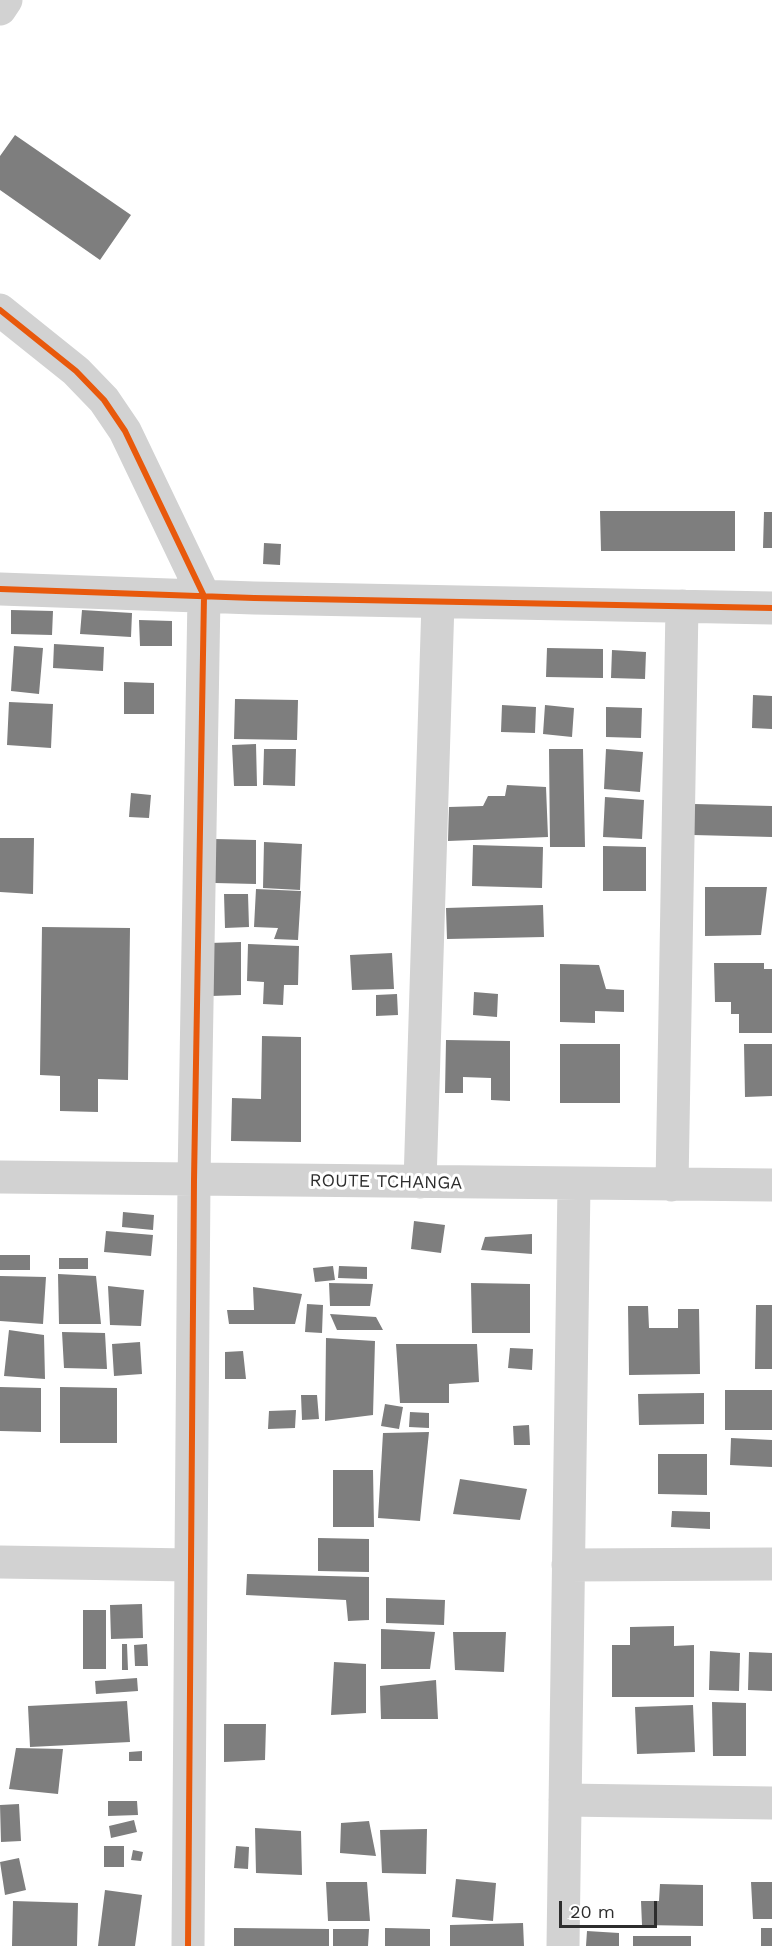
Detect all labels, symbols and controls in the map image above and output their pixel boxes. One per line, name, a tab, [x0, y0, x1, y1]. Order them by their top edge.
street label: ROUTE TCHANGA	[310, 1170, 462, 1194]
scale bar	[562, 1889, 660, 1927]
text: 20 m	[570, 1901, 615, 1922]

